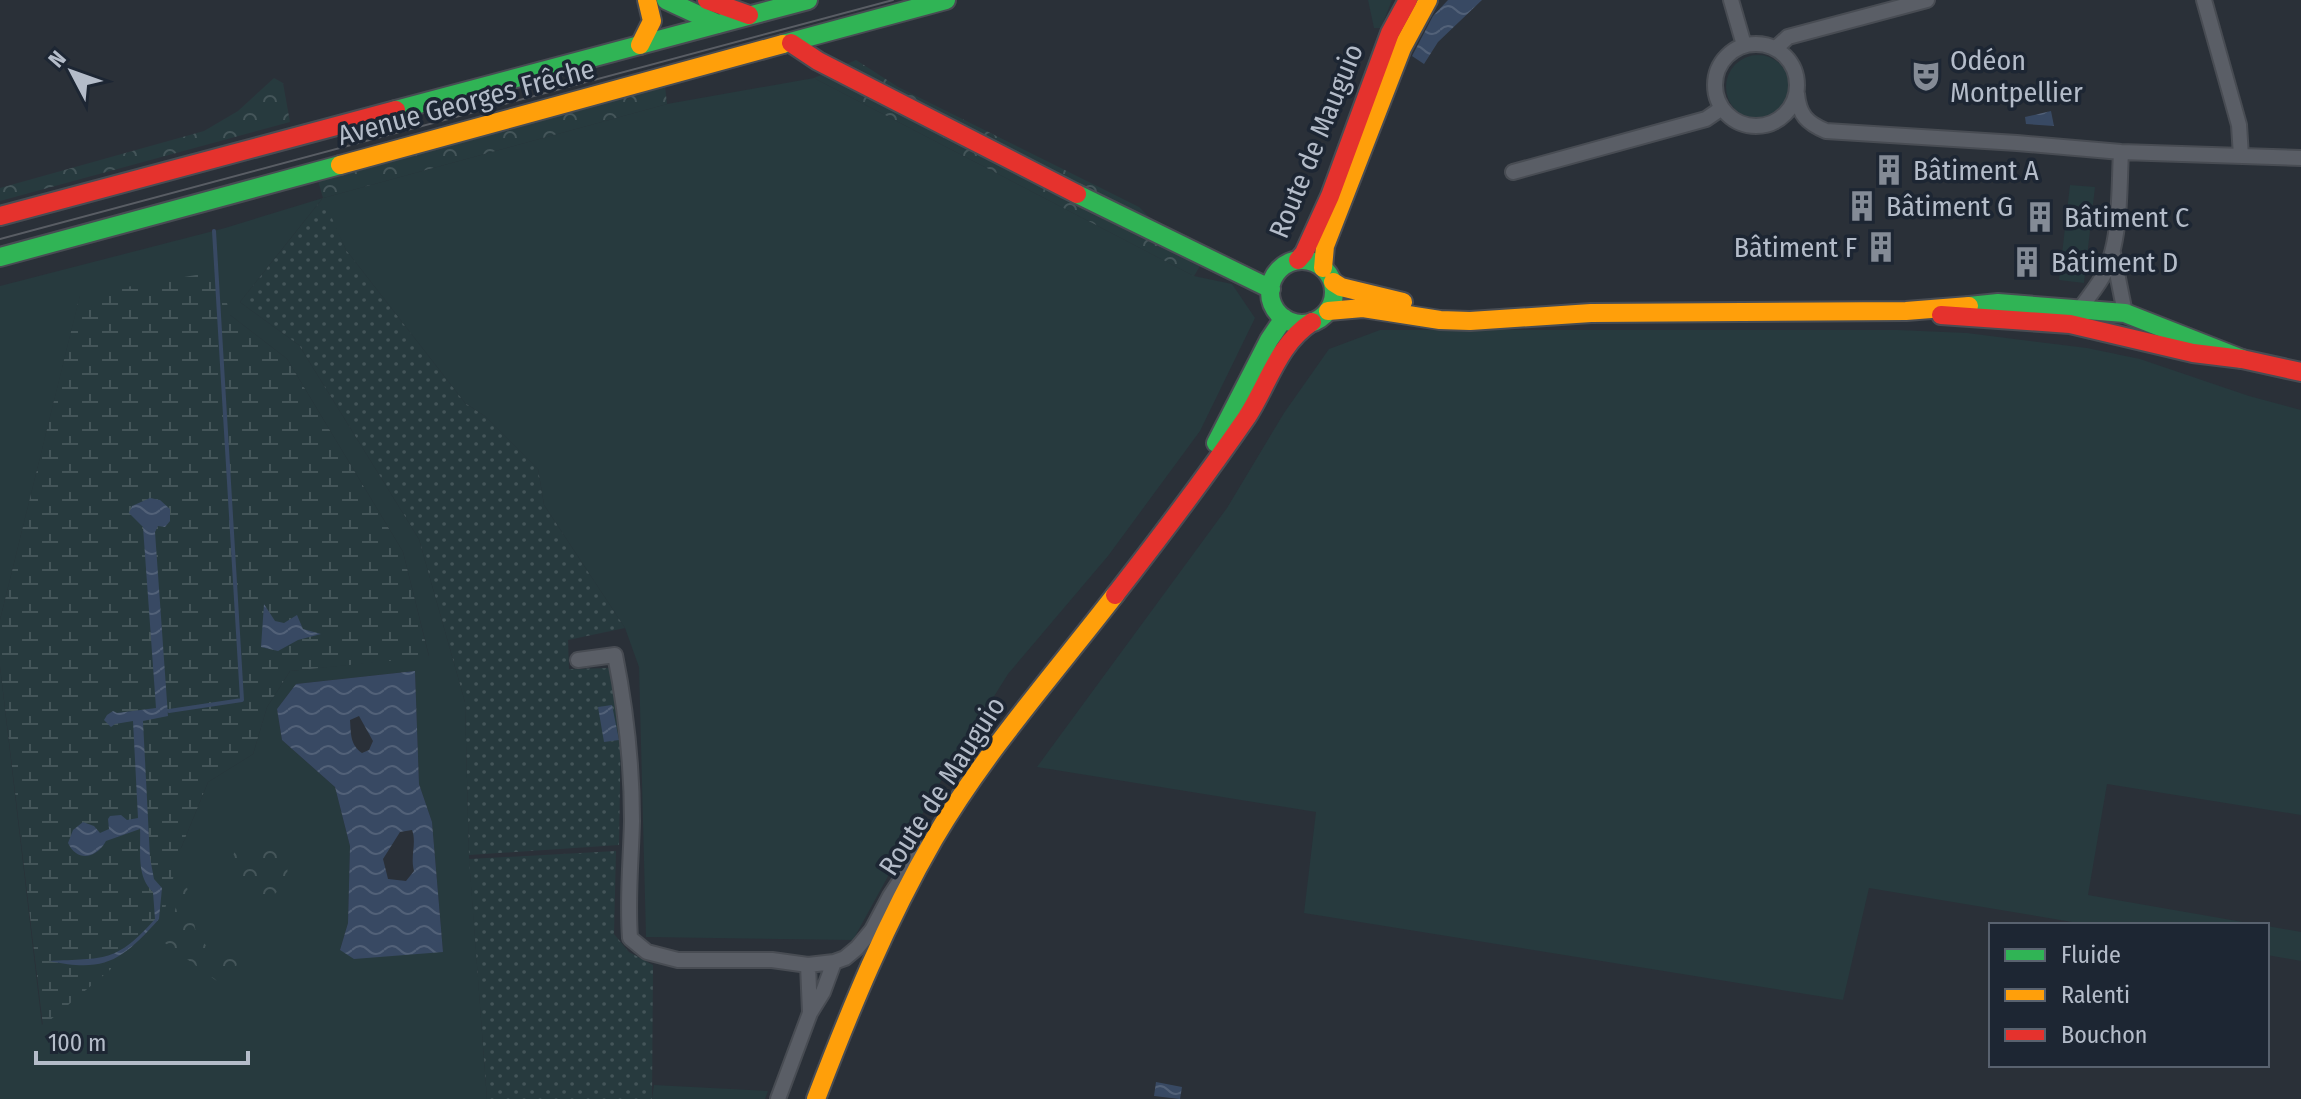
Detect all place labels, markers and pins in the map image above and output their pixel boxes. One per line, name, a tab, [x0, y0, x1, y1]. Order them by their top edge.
place label: Odéon Montpellier	[1950, 44, 2083, 109]
theatre icon: Odéon Montpellier	[1909, 59, 1943, 93]
building icon: Bâtiment A	[1872, 153, 1906, 187]
place label: Bâtiment A	[1913, 154, 2039, 187]
building icon: Bâtiment G	[1845, 189, 1879, 223]
place label: Bâtiment G	[1886, 190, 2013, 223]
building icon: Bâtiment C	[2023, 200, 2057, 234]
place label: Bâtiment C	[2064, 201, 2189, 234]
building icon: Bâtiment F	[1864, 230, 1898, 264]
place label: Bâtiment F	[1734, 231, 1857, 264]
building icon: Bâtiment D	[2010, 245, 2044, 279]
place label: Bâtiment D	[2051, 246, 2178, 279]

